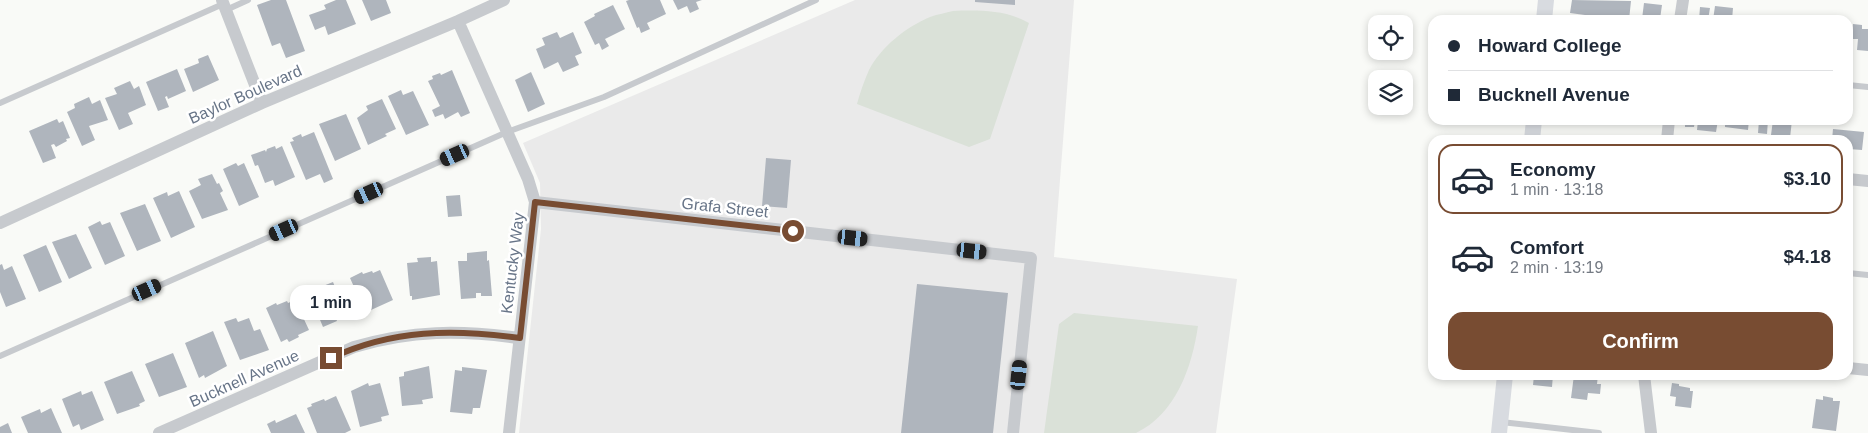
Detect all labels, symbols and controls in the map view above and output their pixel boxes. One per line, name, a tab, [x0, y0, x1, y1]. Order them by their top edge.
map controls	[1368, 15, 1413, 115]
button: locate	[1368, 15, 1413, 60]
text: Howard College	[1478, 35, 1622, 56]
street label: Baylor Boulevard	[186, 62, 304, 127]
button: layers	[1368, 70, 1413, 115]
text: Bucknell Avenue	[1478, 84, 1630, 105]
car	[438, 142, 471, 168]
icon: car	[1450, 157, 1495, 202]
text: Economy	[1510, 159, 1596, 180]
text: $3.10	[1783, 168, 1831, 189]
car	[352, 180, 385, 206]
text: 1 min · 13:18	[1510, 181, 1603, 198]
street label: Grafa Street	[681, 194, 770, 221]
street label: Kentucky Way	[498, 212, 527, 315]
car	[267, 217, 300, 243]
route start	[782, 220, 804, 242]
car	[837, 229, 868, 247]
icon: car	[1450, 235, 1495, 280]
text: Comfort	[1510, 237, 1584, 258]
car	[956, 242, 987, 260]
text: $4.18	[1783, 246, 1831, 267]
text: 2 min · 13:19	[1510, 259, 1603, 276]
car	[130, 277, 163, 303]
callout: 1 min	[290, 286, 372, 320]
text: 1 min	[310, 294, 352, 311]
button: Confirm	[1448, 312, 1833, 370]
street label: Bucknell Avenue	[187, 347, 302, 410]
route end	[320, 347, 342, 369]
car	[1009, 359, 1028, 391]

